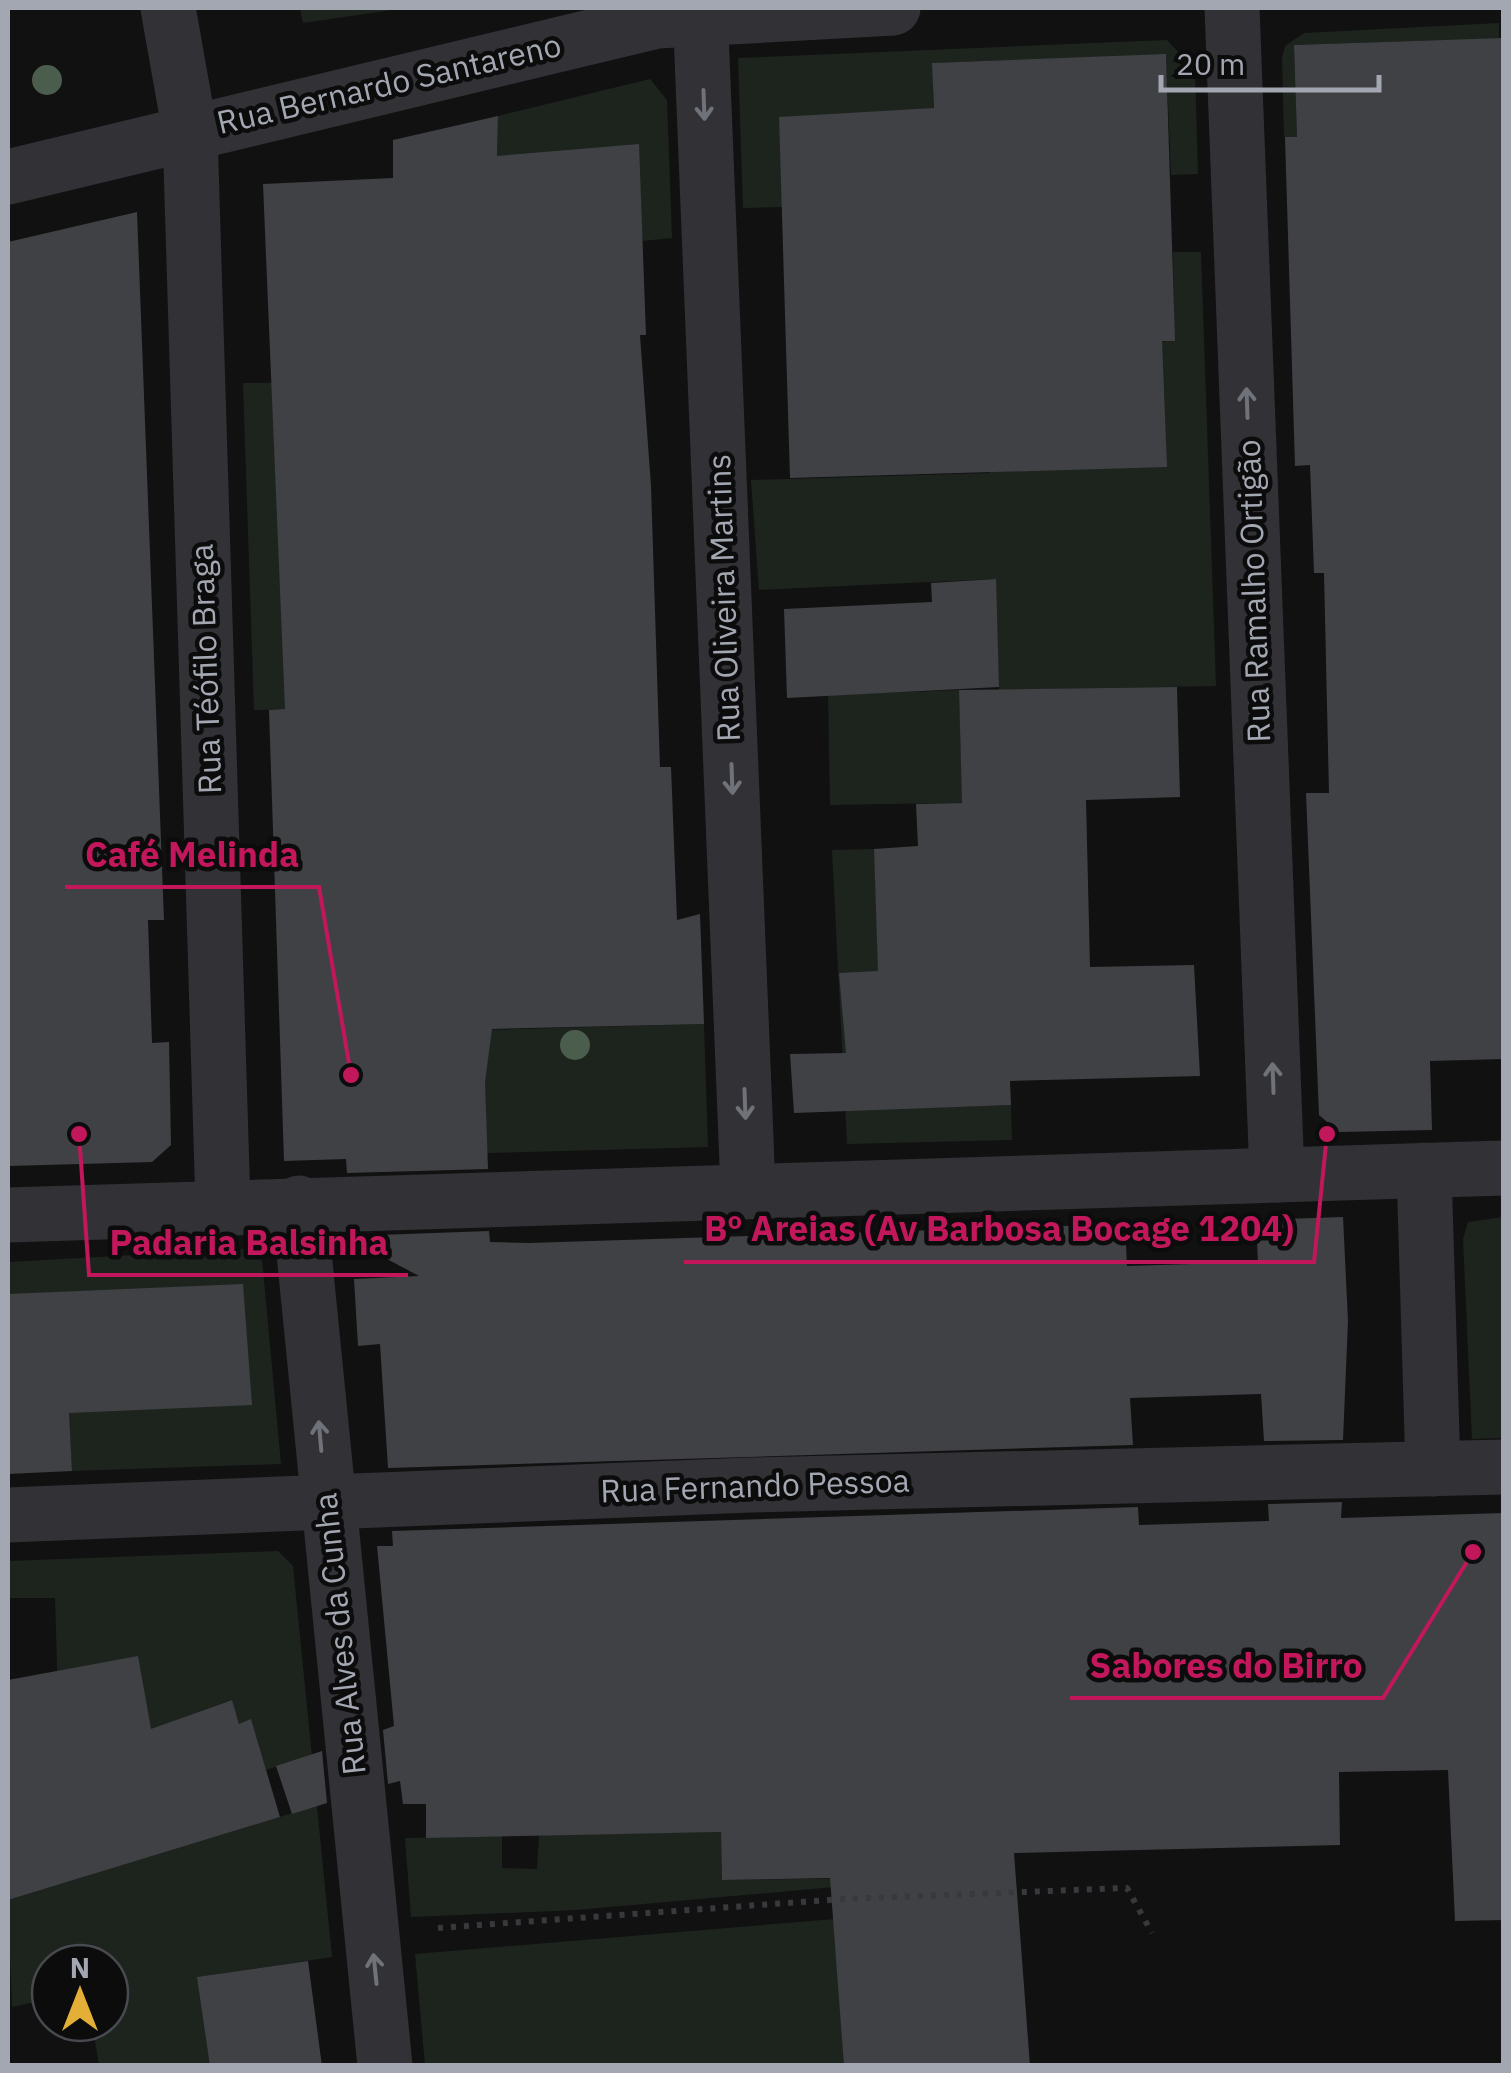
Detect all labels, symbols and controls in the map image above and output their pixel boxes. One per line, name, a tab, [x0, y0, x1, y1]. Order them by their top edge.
street label: Rua Bernardo Santareno	[213, 23, 565, 143]
scale bar	[1161, 30, 1378, 92]
text: 20 m	[1176, 44, 1245, 83]
one-way arrow	[695, 88, 714, 120]
one-way arrow	[1238, 388, 1257, 420]
street label: Rua Ramalho Ortigão	[1227, 439, 1279, 743]
street label: Rua Oliveira Martins	[697, 453, 749, 743]
street label: Rua Téófilo Braga	[180, 543, 230, 795]
one-way arrow	[722, 763, 741, 795]
callout: Café Melinda	[65, 822, 319, 887]
text: Café Melinda	[85, 831, 299, 877]
one-way arrow	[1263, 1062, 1282, 1094]
one-way arrow	[736, 1088, 755, 1120]
callout: Bº Areias (Av Barbosa Bocage 1204)	[684, 1197, 1314, 1262]
text: Bº Areias (Av Barbosa Bocage 1204)	[704, 1205, 1294, 1251]
callout: Padaria Balsinha	[89, 1210, 408, 1275]
text: Padaria Balsinha	[109, 1219, 389, 1265]
one-way arrow	[310, 1421, 329, 1453]
street label: Rua Fernando Pessoa	[600, 1459, 910, 1511]
street label: Rua Alves da Cunha	[303, 1491, 375, 1777]
callout: Sabores do Birro	[1070, 1633, 1383, 1698]
text: Sabores do Birro	[1090, 1642, 1362, 1688]
north arrow	[30, 1943, 130, 2043]
text: N	[70, 1949, 90, 1986]
one-way arrow	[365, 1953, 384, 1985]

